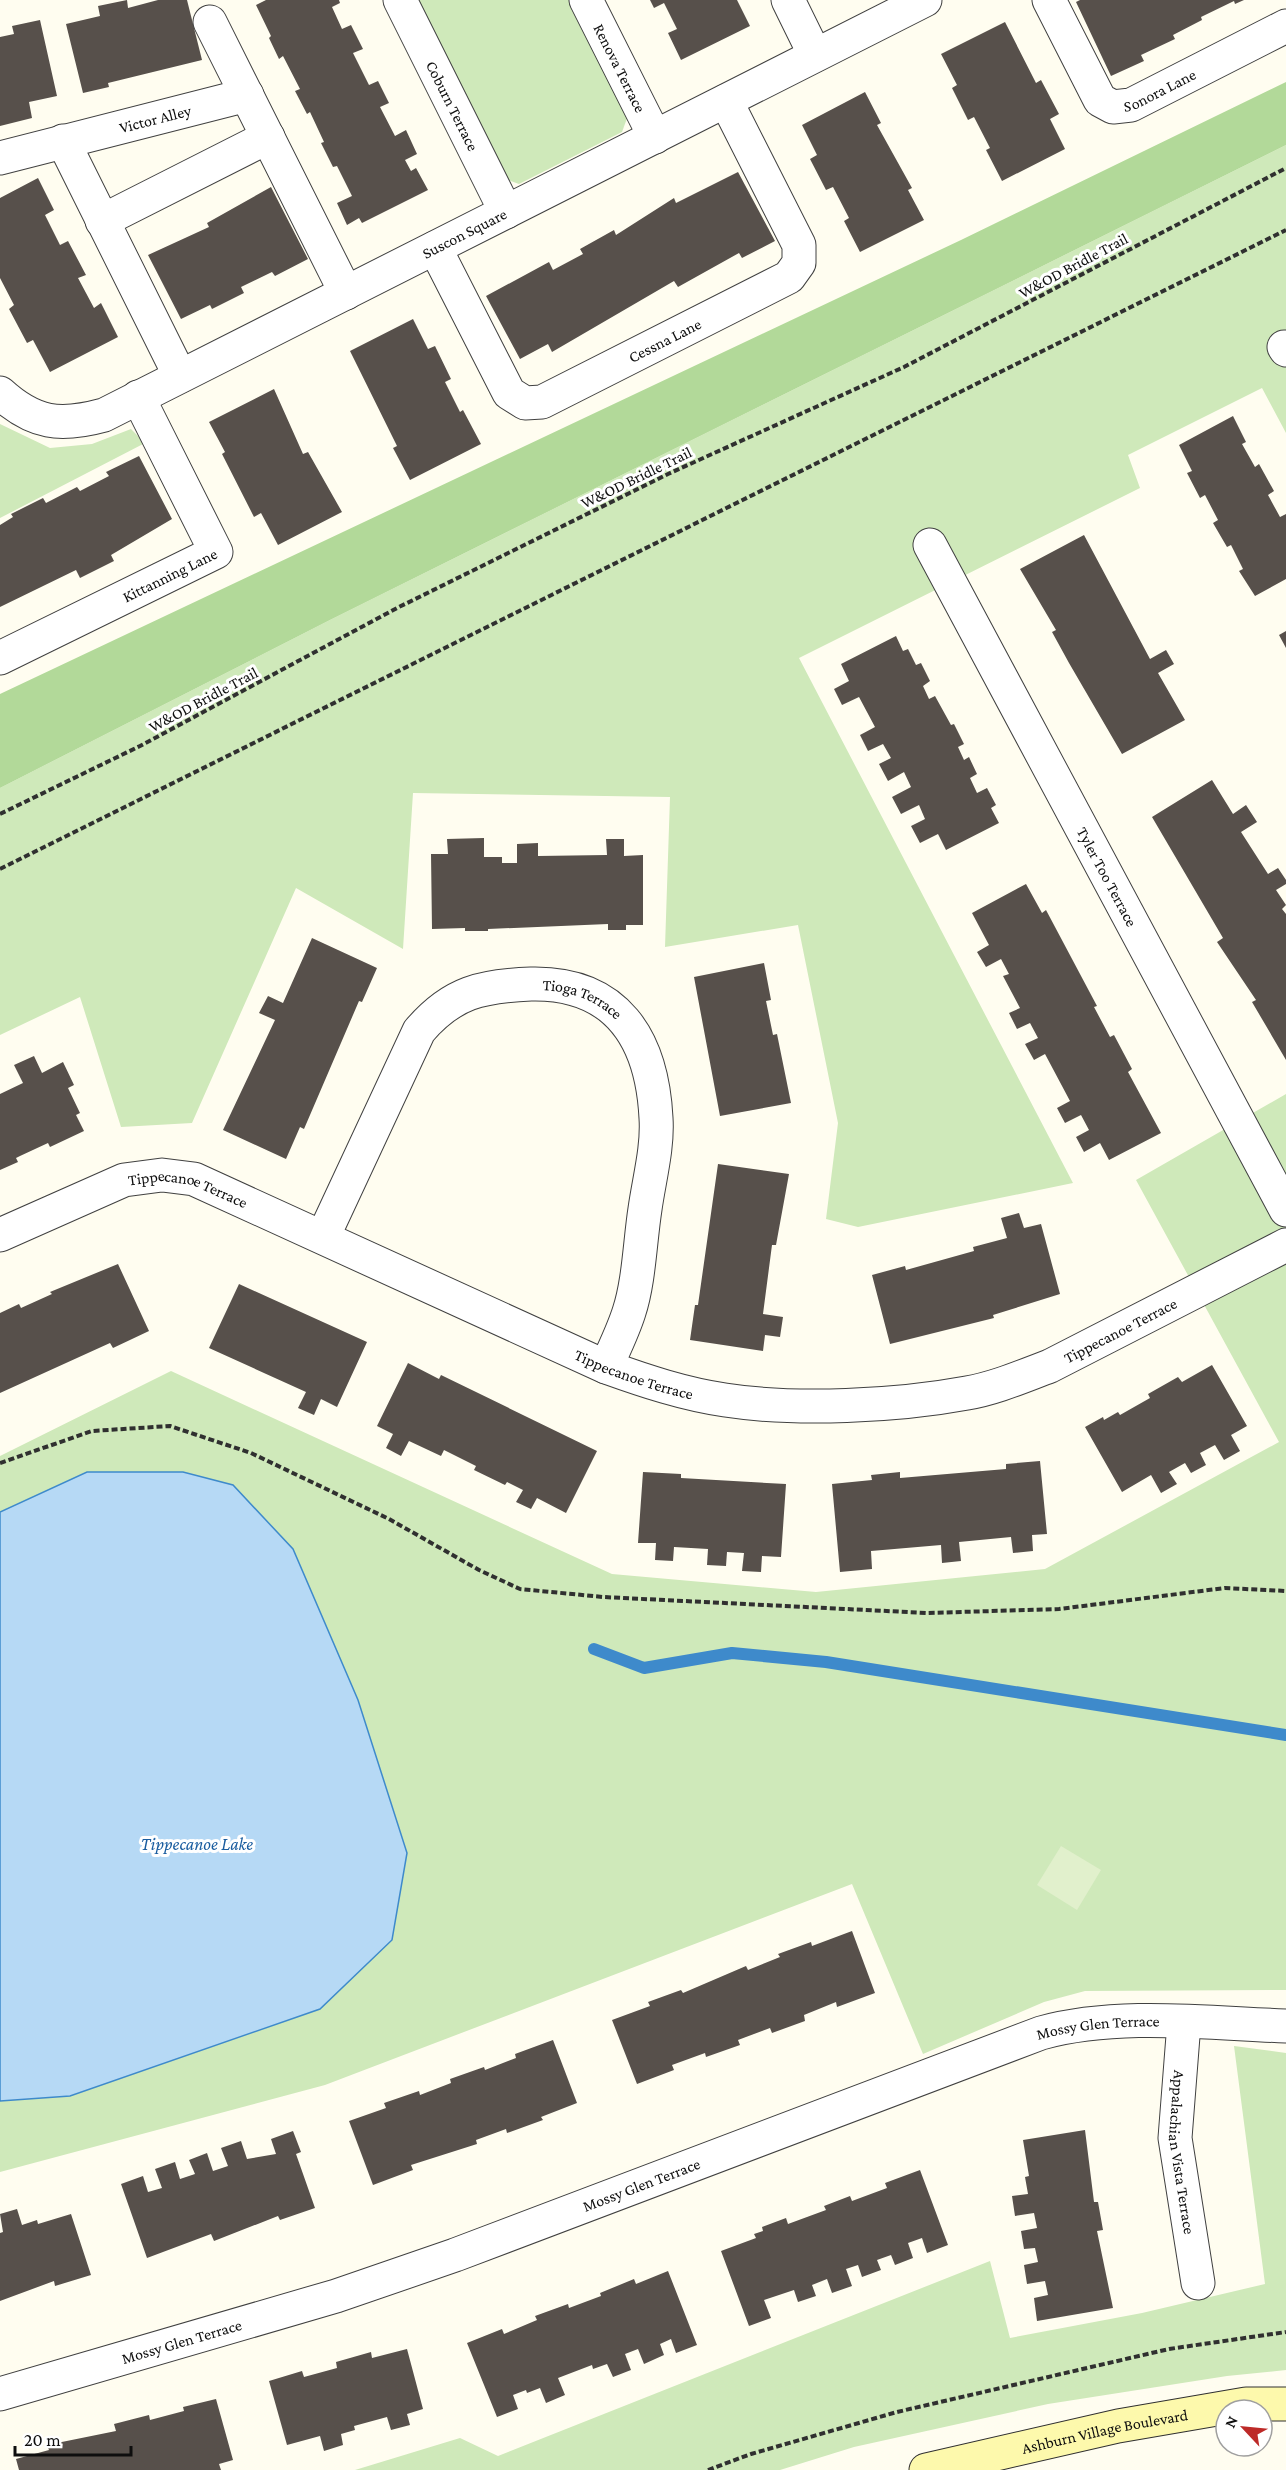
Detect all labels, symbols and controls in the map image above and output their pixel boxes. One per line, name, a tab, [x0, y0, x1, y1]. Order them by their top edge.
street label: Renova Terrace	[590, 21, 649, 115]
street label: Coburn Terrace	[423, 58, 482, 154]
street label: Sonora Lane	[1123, 66, 1199, 115]
street label: Victor Alley	[118, 101, 194, 136]
street label: Suscon Square	[419, 205, 509, 262]
street label: W&OD Bridle Trail	[1016, 230, 1131, 301]
street label: Cessna Lane	[626, 315, 704, 366]
street label: W&OD Bridle Trail	[578, 443, 694, 512]
street label: Kittanning Lane	[120, 545, 220, 606]
street label: W&OD Bridle Trail	[146, 664, 261, 735]
street label: Tyler Too Terrace	[1074, 824, 1140, 929]
street label: Tioga Terrace	[542, 976, 626, 1022]
street label: Tippecanoe Terrace	[127, 1167, 250, 1211]
street label: Tippecanoe Terrace	[1061, 1295, 1180, 1366]
street label: Tippecanoe Terrace	[572, 1346, 695, 1403]
water label: Tippecanoe Lake	[141, 1834, 253, 1854]
street label: Mossy Glen Terrace	[1034, 2012, 1160, 2043]
street label: Appalachian Vista Terrace	[1166, 2069, 1198, 2236]
street label: Mossy Glen Terrace	[580, 2155, 702, 2215]
street label: Mossy Glen Terrace	[120, 2316, 244, 2367]
north arrow	[1214, 2398, 1274, 2458]
street label: Ashburn Village Boulevard	[1020, 2406, 1190, 2457]
text: N	[1221, 2413, 1241, 2430]
scale bar	[15, 2419, 130, 2457]
text: 20 m	[24, 2430, 61, 2450]

